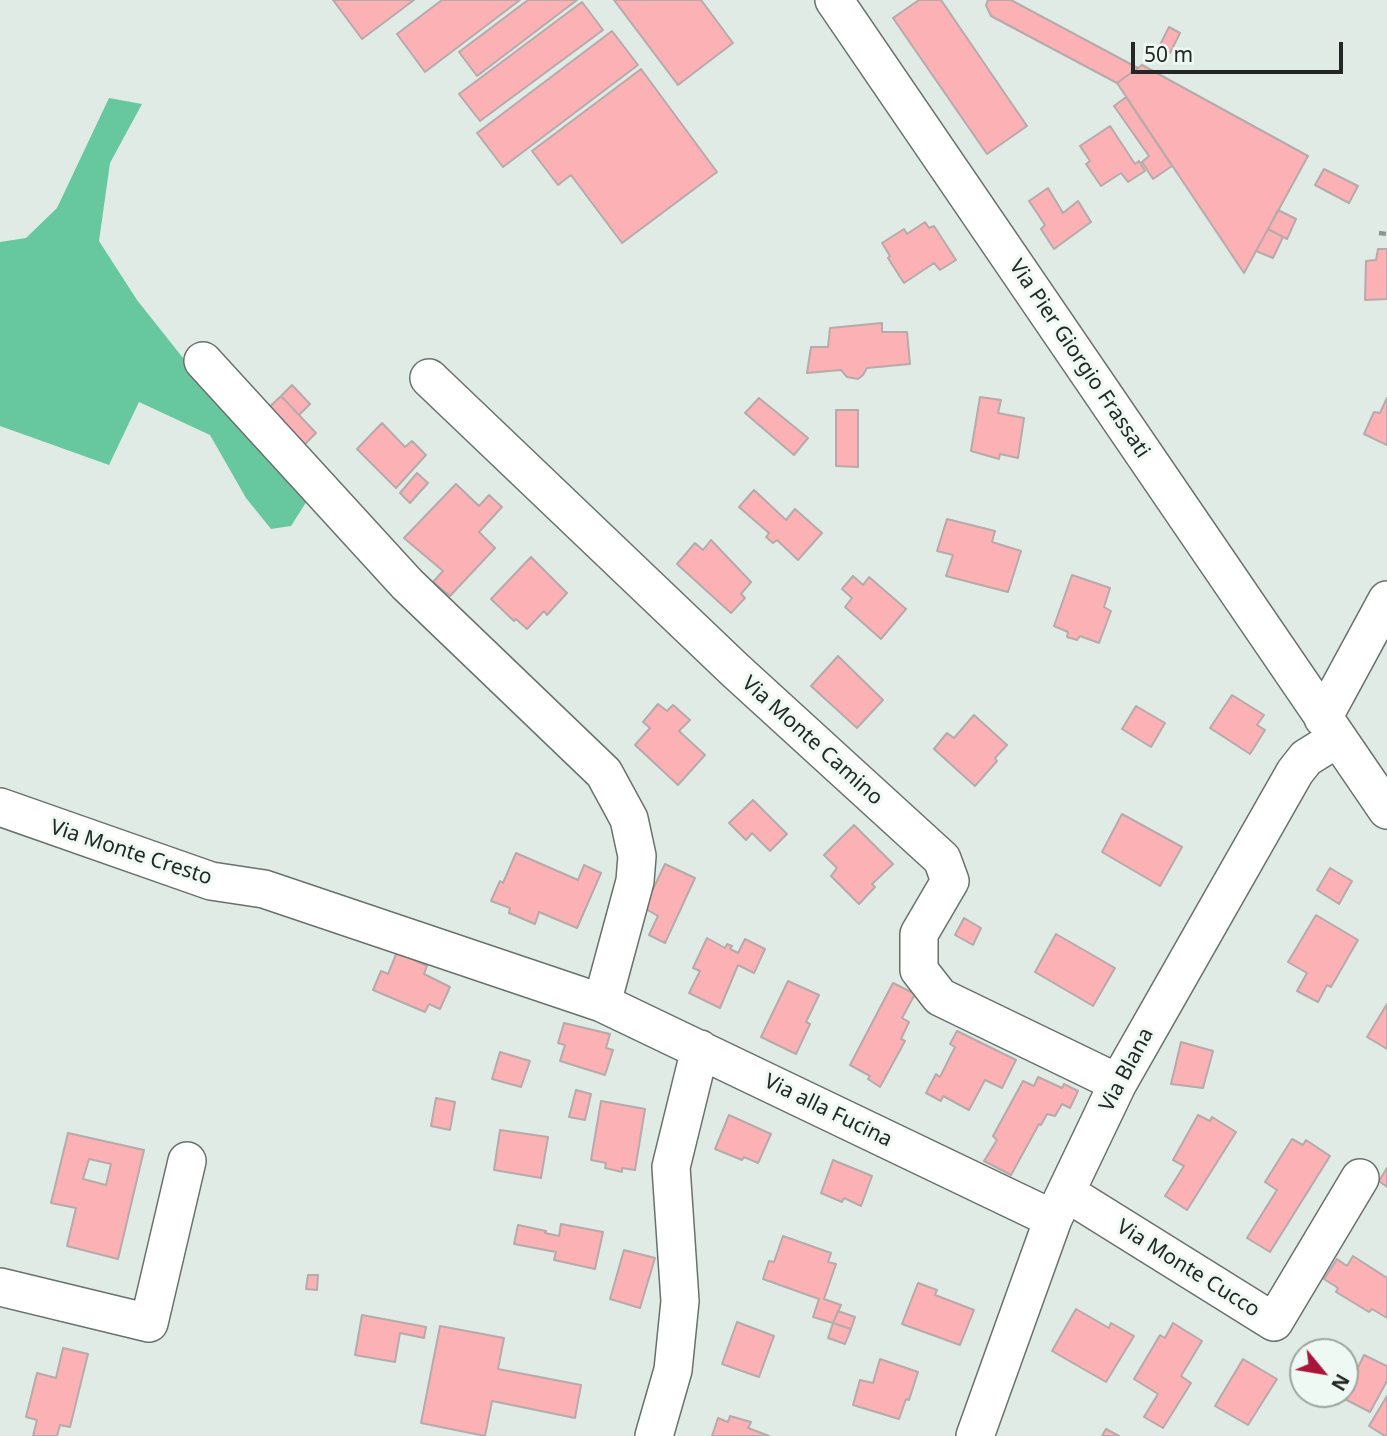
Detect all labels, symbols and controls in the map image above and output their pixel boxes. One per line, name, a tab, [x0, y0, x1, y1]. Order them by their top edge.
scale bar	[1135, 28, 1347, 72]
text: 50 m	[1144, 40, 1193, 68]
street label: Via Pier Giorgio Frassati	[1003, 255, 1155, 463]
street label: Via Monte Camino	[736, 671, 888, 811]
street label: Via Monte Cresto	[47, 815, 215, 891]
street label: Via Blana	[1095, 1024, 1159, 1116]
street label: Via alla Fucina	[760, 1069, 896, 1153]
street label: Via Monte Cucco	[1112, 1215, 1264, 1323]
north arrow	[1289, 1338, 1359, 1408]
text: N	[1325, 1369, 1356, 1396]

